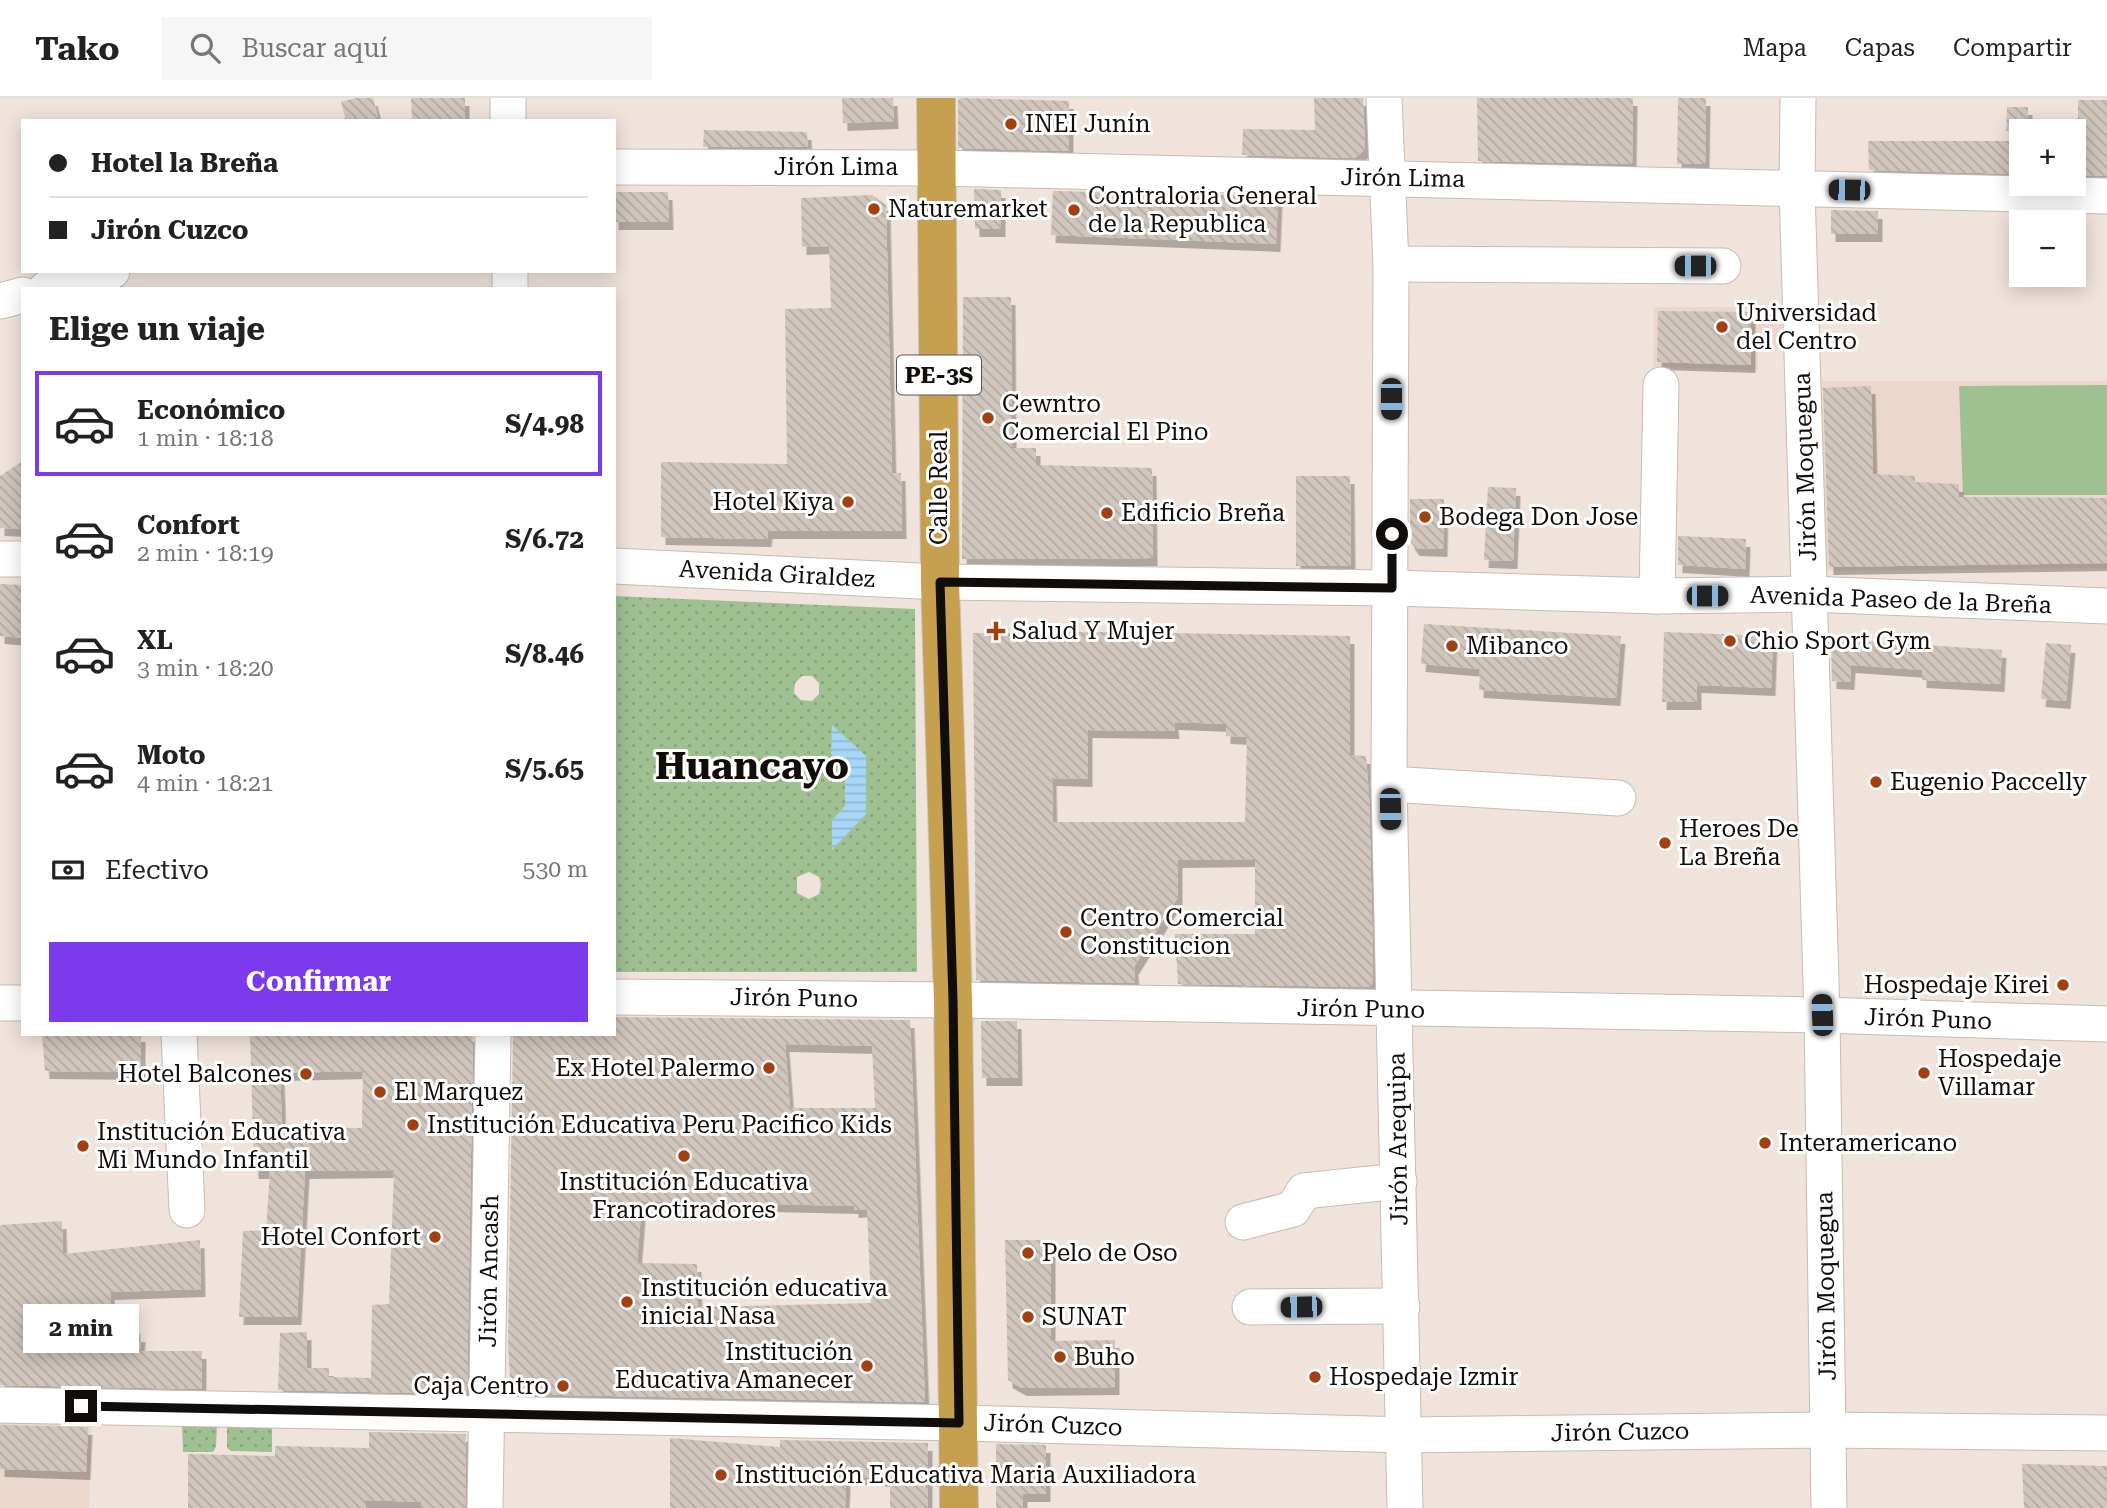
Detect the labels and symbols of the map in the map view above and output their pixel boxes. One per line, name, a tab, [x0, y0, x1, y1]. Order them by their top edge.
place label: INEI Junín	[1025, 110, 1150, 138]
marker: INEI Junín	[1003, 116, 1019, 132]
street label: Jirón Lima	[774, 153, 898, 181]
street label: Jirón Lima	[1340, 163, 1466, 193]
car	[1828, 179, 1871, 201]
place label: Contraloria General de la Republica	[1088, 182, 1317, 238]
place label: Naturemarket	[888, 195, 1048, 223]
marker: Naturemarket	[866, 201, 882, 217]
marker: Contraloria General de la Republica	[1066, 202, 1082, 218]
car	[1675, 256, 1717, 277]
place label: Universidad del Centro	[1736, 299, 1877, 355]
marker: Universidad del Centro	[1714, 319, 1730, 335]
road number: PE-3S	[897, 356, 981, 394]
street label: Jirón Moquegua	[1788, 372, 1822, 562]
car	[1381, 378, 1402, 420]
place label: Cewntro Comercial El Pino	[1002, 390, 1209, 446]
marker: Cewntro Comercial El Pino	[980, 410, 996, 426]
street label: Calle Real	[925, 431, 953, 545]
place label: Hotel Kiya	[713, 488, 834, 516]
marker: Hotel Kiya	[840, 494, 856, 510]
place label: Edificio Breña	[1121, 499, 1285, 527]
place label: Bodega Don Jose	[1439, 503, 1638, 531]
marker: Edificio Breña	[1099, 505, 1115, 521]
marker: Bodega Don Jose	[1417, 509, 1433, 525]
route start	[1376, 518, 1408, 550]
street label: Avenida Giraldez	[678, 555, 876, 593]
street label: Avenida Paseo de la Breña	[1750, 581, 2052, 619]
car	[1687, 586, 1729, 607]
place label: Salud Y Mujer	[1012, 617, 1174, 645]
marker: Salud Y Mujer	[986, 621, 1006, 641]
place label: Chio Sport Gym	[1744, 627, 1931, 655]
place label: Mibanco	[1466, 632, 1568, 660]
marker: Chio Sport Gym	[1722, 633, 1738, 649]
marker: Mibanco	[1444, 638, 1460, 654]
district label: Huancayo	[655, 744, 849, 789]
place label: Eugenio Paccelly	[1890, 768, 2088, 796]
marker: Eugenio Paccelly	[1868, 774, 1884, 790]
car	[1380, 788, 1401, 830]
place label: Heroes De La Breña	[1679, 815, 1799, 871]
marker: Heroes De La Breña	[1657, 835, 1673, 851]
place label: Centro Comercial Constitucion	[1080, 904, 1284, 960]
marker: Centro Comercial Constitucion	[1058, 924, 1074, 940]
place label: Hospedaje Kirei	[1864, 971, 2049, 999]
marker: Hospedaje Kirei	[2055, 977, 2071, 993]
street label: Jirón Puno	[730, 983, 858, 1013]
street label: Jirón Puno	[1297, 994, 1425, 1024]
car	[1811, 994, 1834, 1036]
street label: Jirón Puno	[1864, 1003, 1992, 1035]
place label: Hospedaje Villamar	[1938, 1045, 2061, 1101]
street label: Jirón Arequipa	[1382, 1052, 1414, 1226]
place label: Ex Hotel Palermo	[555, 1054, 755, 1082]
place label: Hotel Balcones	[118, 1060, 292, 1088]
marker: Ex Hotel Palermo	[761, 1060, 777, 1076]
marker: Hospedaje Villamar	[1916, 1065, 1932, 1081]
marker: Hotel Balcones	[298, 1066, 314, 1082]
place label: El Marquez	[394, 1078, 523, 1106]
marker: El Marquez	[372, 1084, 388, 1100]
place label: Institución Educativa Peru Pacifico Kids	[427, 1111, 892, 1139]
marker: Institución Educativa Peru Pacifico Kids	[405, 1117, 421, 1133]
place label: Institución Educativa Mi Mundo Infantil	[97, 1118, 346, 1174]
place label: Interamericano	[1779, 1129, 1957, 1157]
marker: Interamericano	[1757, 1135, 1773, 1151]
marker: Institución Educativa Mi Mundo Infantil	[75, 1138, 91, 1154]
marker: Institución Educativa Francotiradores	[676, 1148, 692, 1164]
place label: Institución Educativa Francotiradores	[560, 1168, 808, 1224]
street label: Jirón Moquegua	[1810, 1191, 1842, 1381]
street label: Jirón Ancash	[474, 1194, 504, 1348]
place label: Hotel Confort	[261, 1223, 421, 1251]
marker: Hotel Confort	[427, 1229, 443, 1245]
place label: Pelo de Oso	[1042, 1239, 1178, 1267]
marker: Pelo de Oso	[1020, 1245, 1036, 1261]
place label: Institución educativa inicial Nasa	[641, 1274, 888, 1330]
marker: Institución educativa inicial Nasa	[619, 1294, 635, 1310]
car	[1280, 1296, 1323, 1318]
place label: SUNAT	[1042, 1303, 1127, 1331]
callout: 2 min	[23, 1304, 139, 1354]
marker: SUNAT	[1020, 1309, 1036, 1325]
place label: Institución Educativa Amanecer	[615, 1338, 853, 1394]
place label: Buho	[1074, 1343, 1135, 1371]
marker: Buho	[1052, 1349, 1068, 1365]
marker: Institución Educativa Amanecer	[859, 1358, 875, 1374]
place label: Hospedaje Izmir	[1329, 1363, 1518, 1391]
marker: Hospedaje Izmir	[1307, 1369, 1323, 1385]
place label: Caja Centro	[413, 1372, 549, 1400]
marker: Caja Centro	[555, 1378, 571, 1394]
route end	[65, 1390, 97, 1422]
street label: Jirón Cuzco	[983, 1409, 1123, 1441]
street label: Jirón Cuzco	[1550, 1417, 1690, 1447]
place label: Institución Educativa Maria Auxiliadora	[735, 1461, 1196, 1489]
marker: Institución Educativa Maria Auxiliadora	[713, 1467, 729, 1483]

